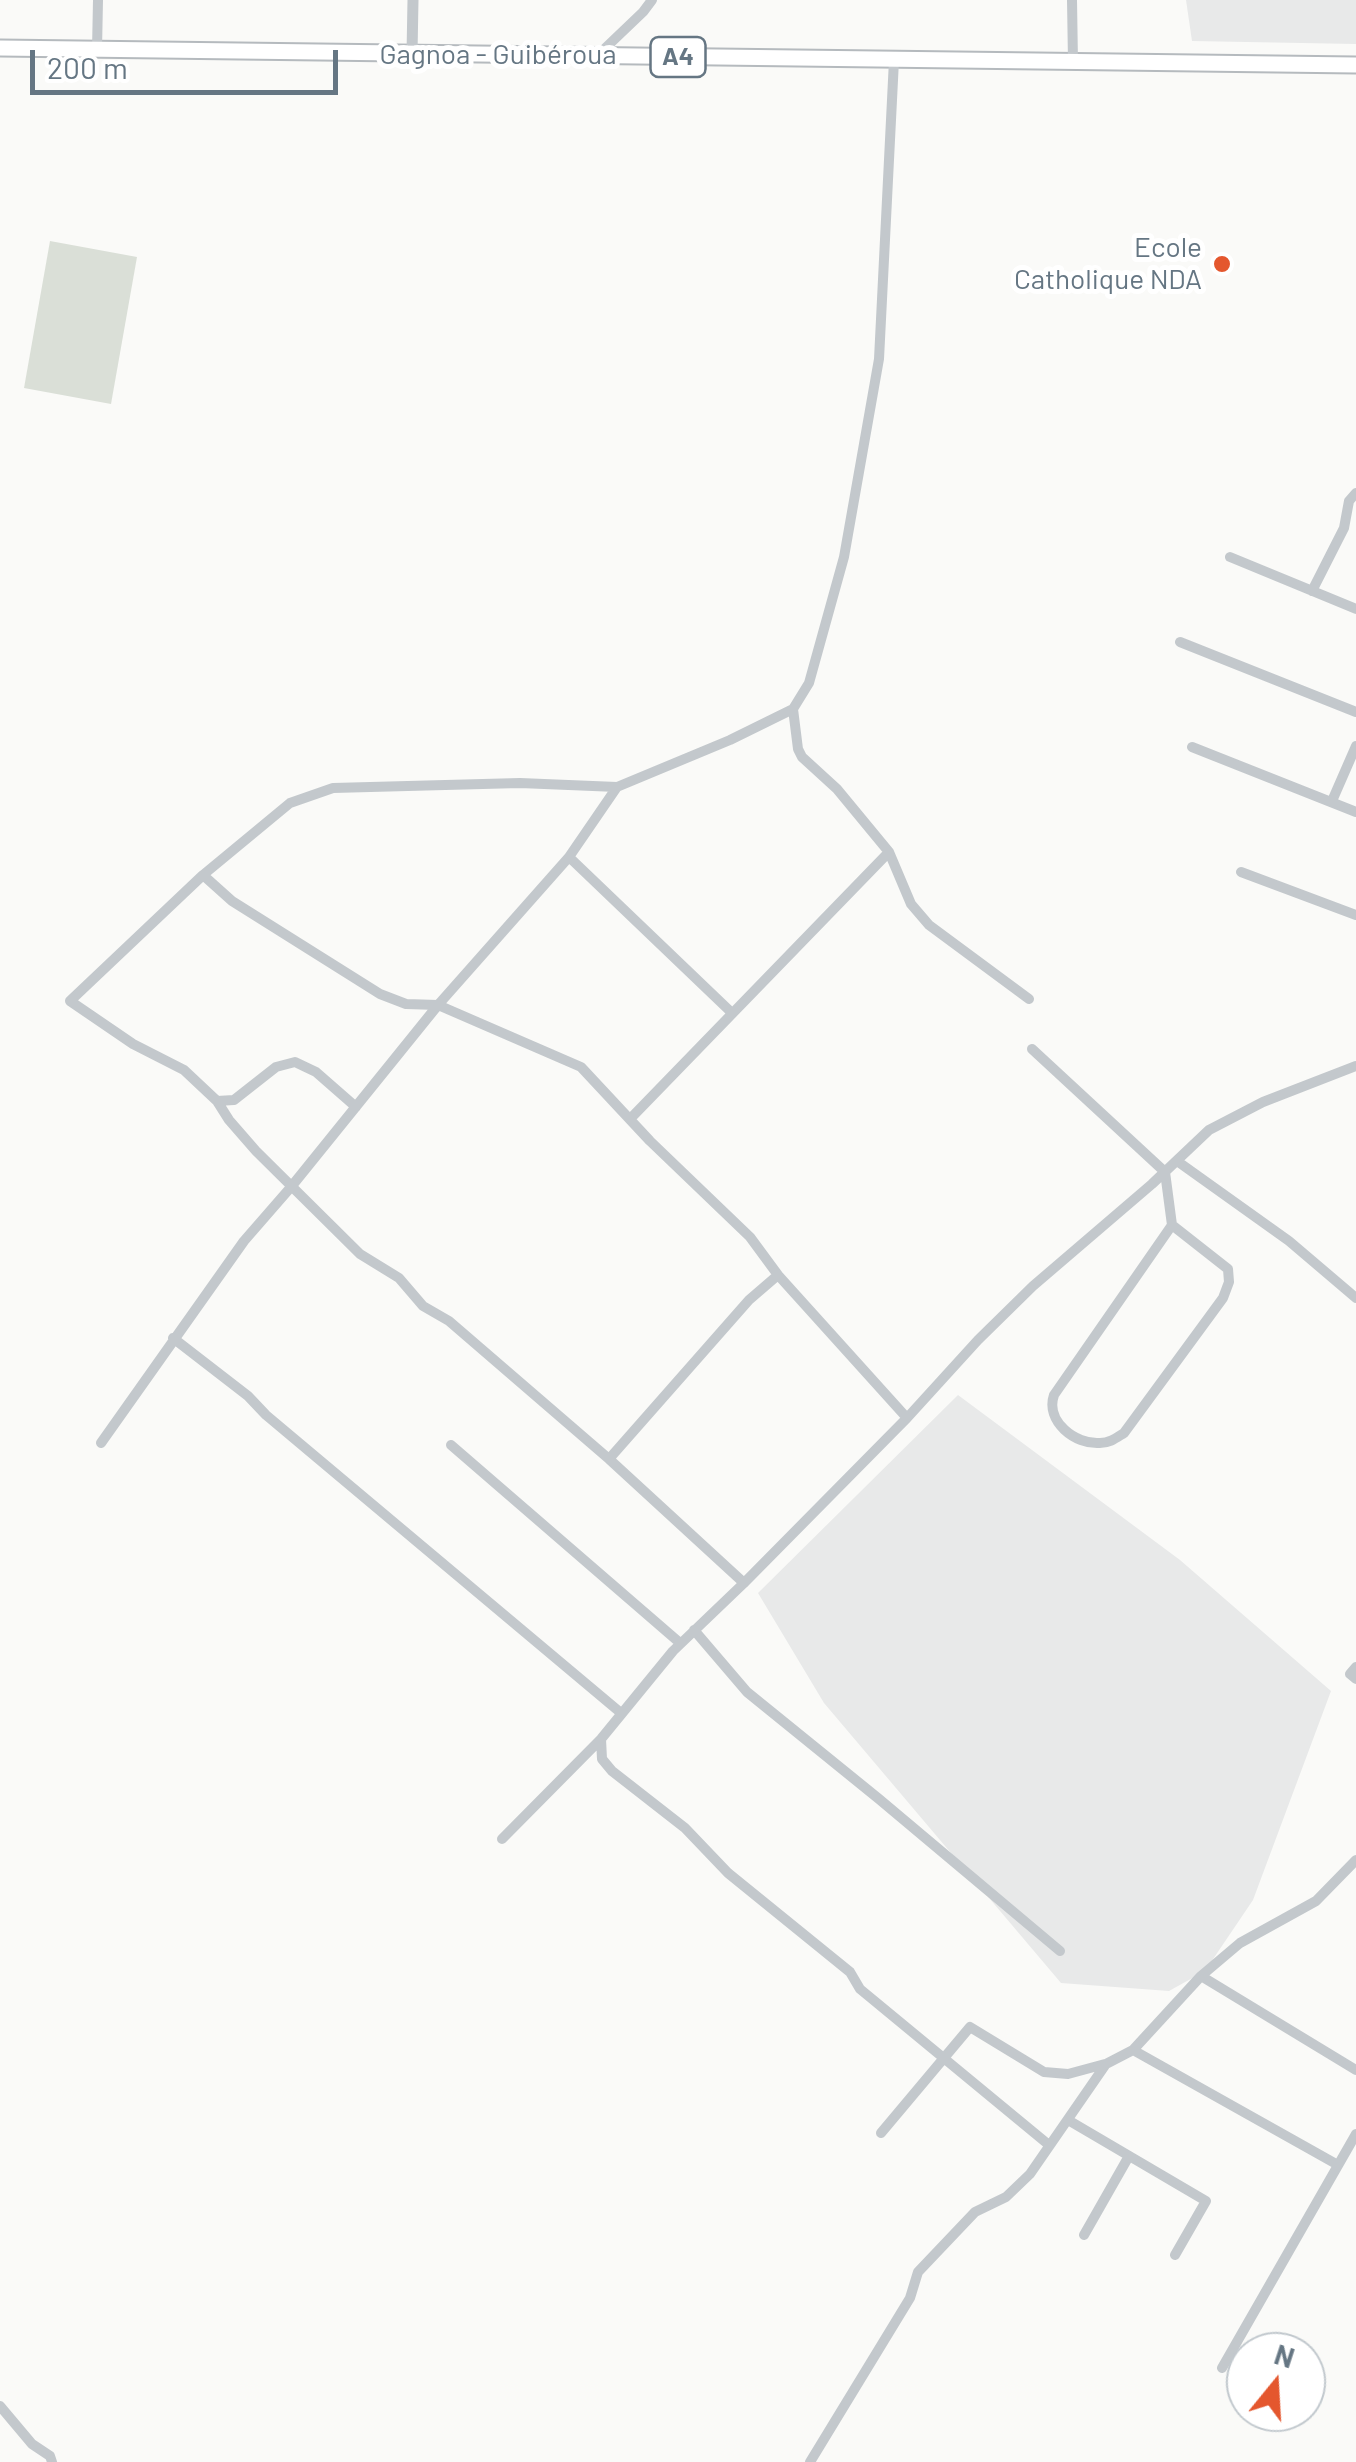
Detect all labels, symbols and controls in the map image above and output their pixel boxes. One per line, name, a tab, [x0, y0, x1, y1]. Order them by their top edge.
scale bar	[35, 30, 342, 92]
road number: A4	[650, 37, 706, 77]
street label: Gagnoa - Guibéroua	[380, 38, 616, 72]
text: 200 m	[47, 49, 128, 85]
place label: Ecole Catholique NDA	[1014, 231, 1202, 297]
marker: Ecole Catholique NDA	[1211, 253, 1233, 275]
north arrow	[1226, 2332, 1326, 2432]
text: N	[1271, 2336, 1299, 2374]

